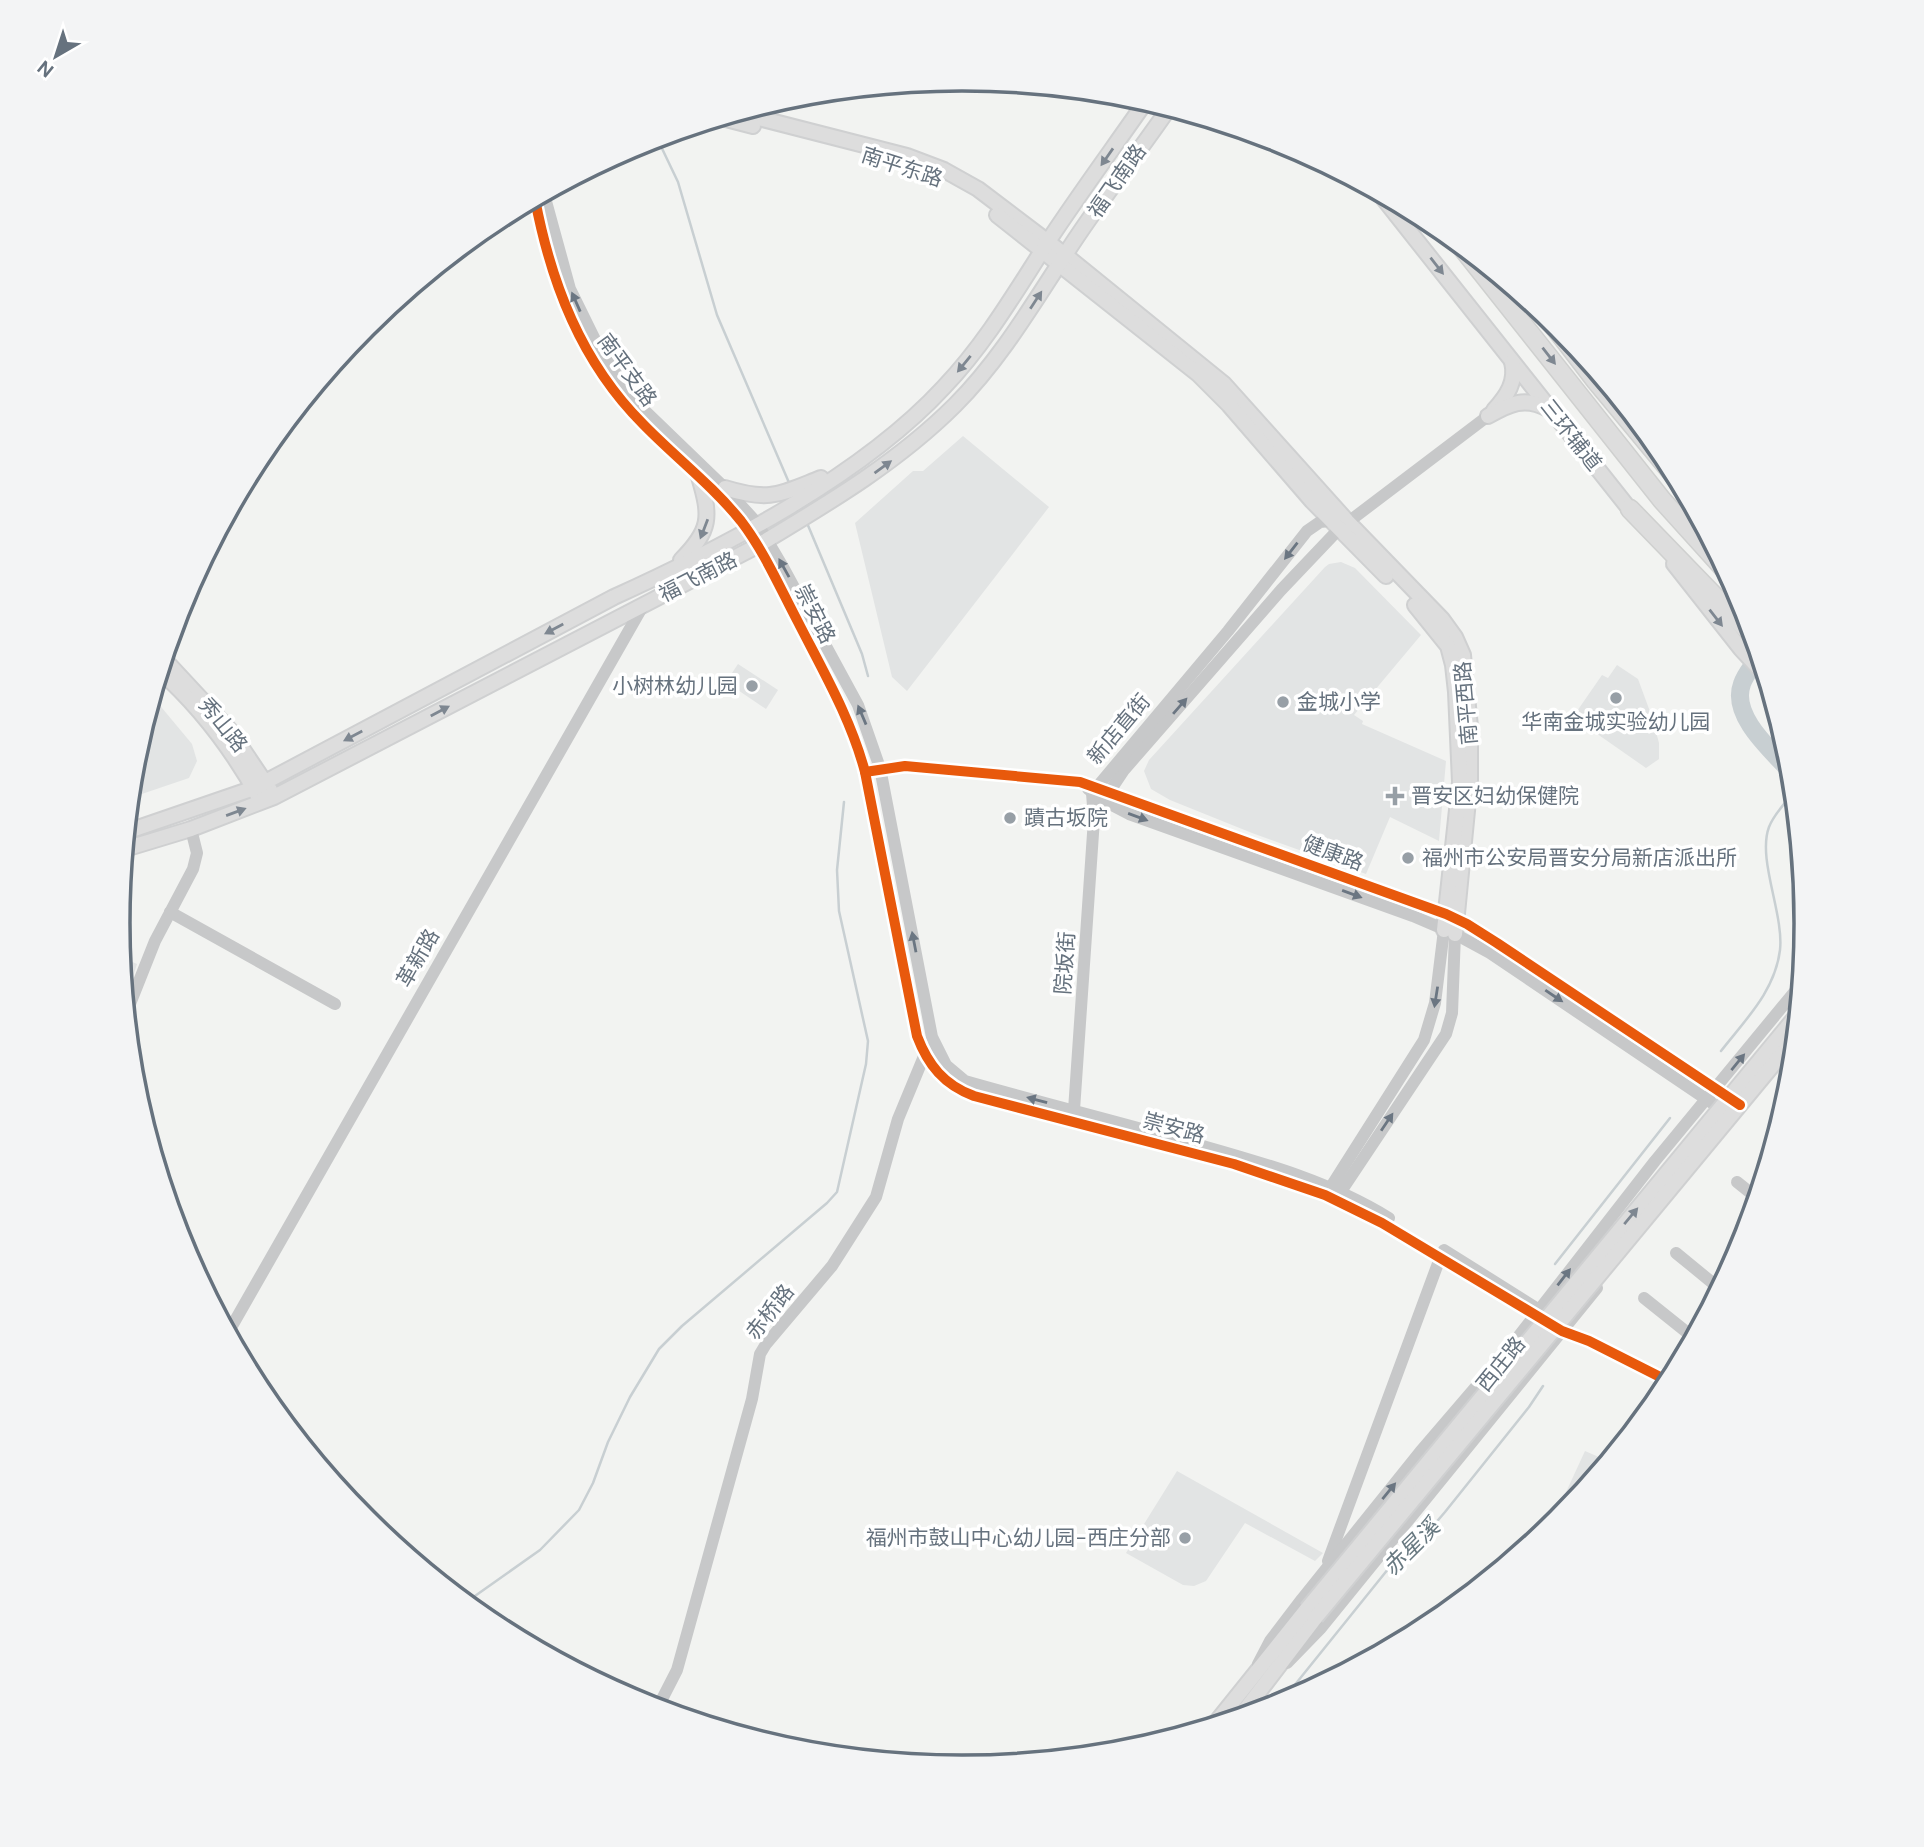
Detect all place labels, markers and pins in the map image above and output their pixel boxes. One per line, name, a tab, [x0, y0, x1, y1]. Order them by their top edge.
place label: 小树林幼儿园	[612, 672, 738, 700]
marker: 小树林幼儿园	[744, 678, 760, 694]
place label: 金城小学	[1297, 688, 1381, 716]
marker: 华南金城实验幼儿园	[1608, 690, 1624, 706]
marker: 金城小学	[1275, 694, 1291, 710]
place label: 华南金城实验幼儿园	[1522, 708, 1711, 736]
place label: 晋安区妇幼保健院	[1411, 782, 1579, 810]
marker: 晋安区妇幼保健院	[1385, 786, 1405, 806]
place label: 蹟古坂院	[1024, 804, 1108, 832]
marker: 蹟古坂院	[1002, 810, 1018, 826]
place label: 福州市公安局晋安分局新店派出所	[1422, 844, 1737, 872]
marker: 福州市公安局晋安分局新店派出所	[1400, 850, 1416, 866]
place label: 福州市鼓山中心幼儿园-西庄分部	[866, 1524, 1171, 1552]
marker: 福州市鼓山中心幼儿园-西庄分部	[1177, 1530, 1193, 1546]

